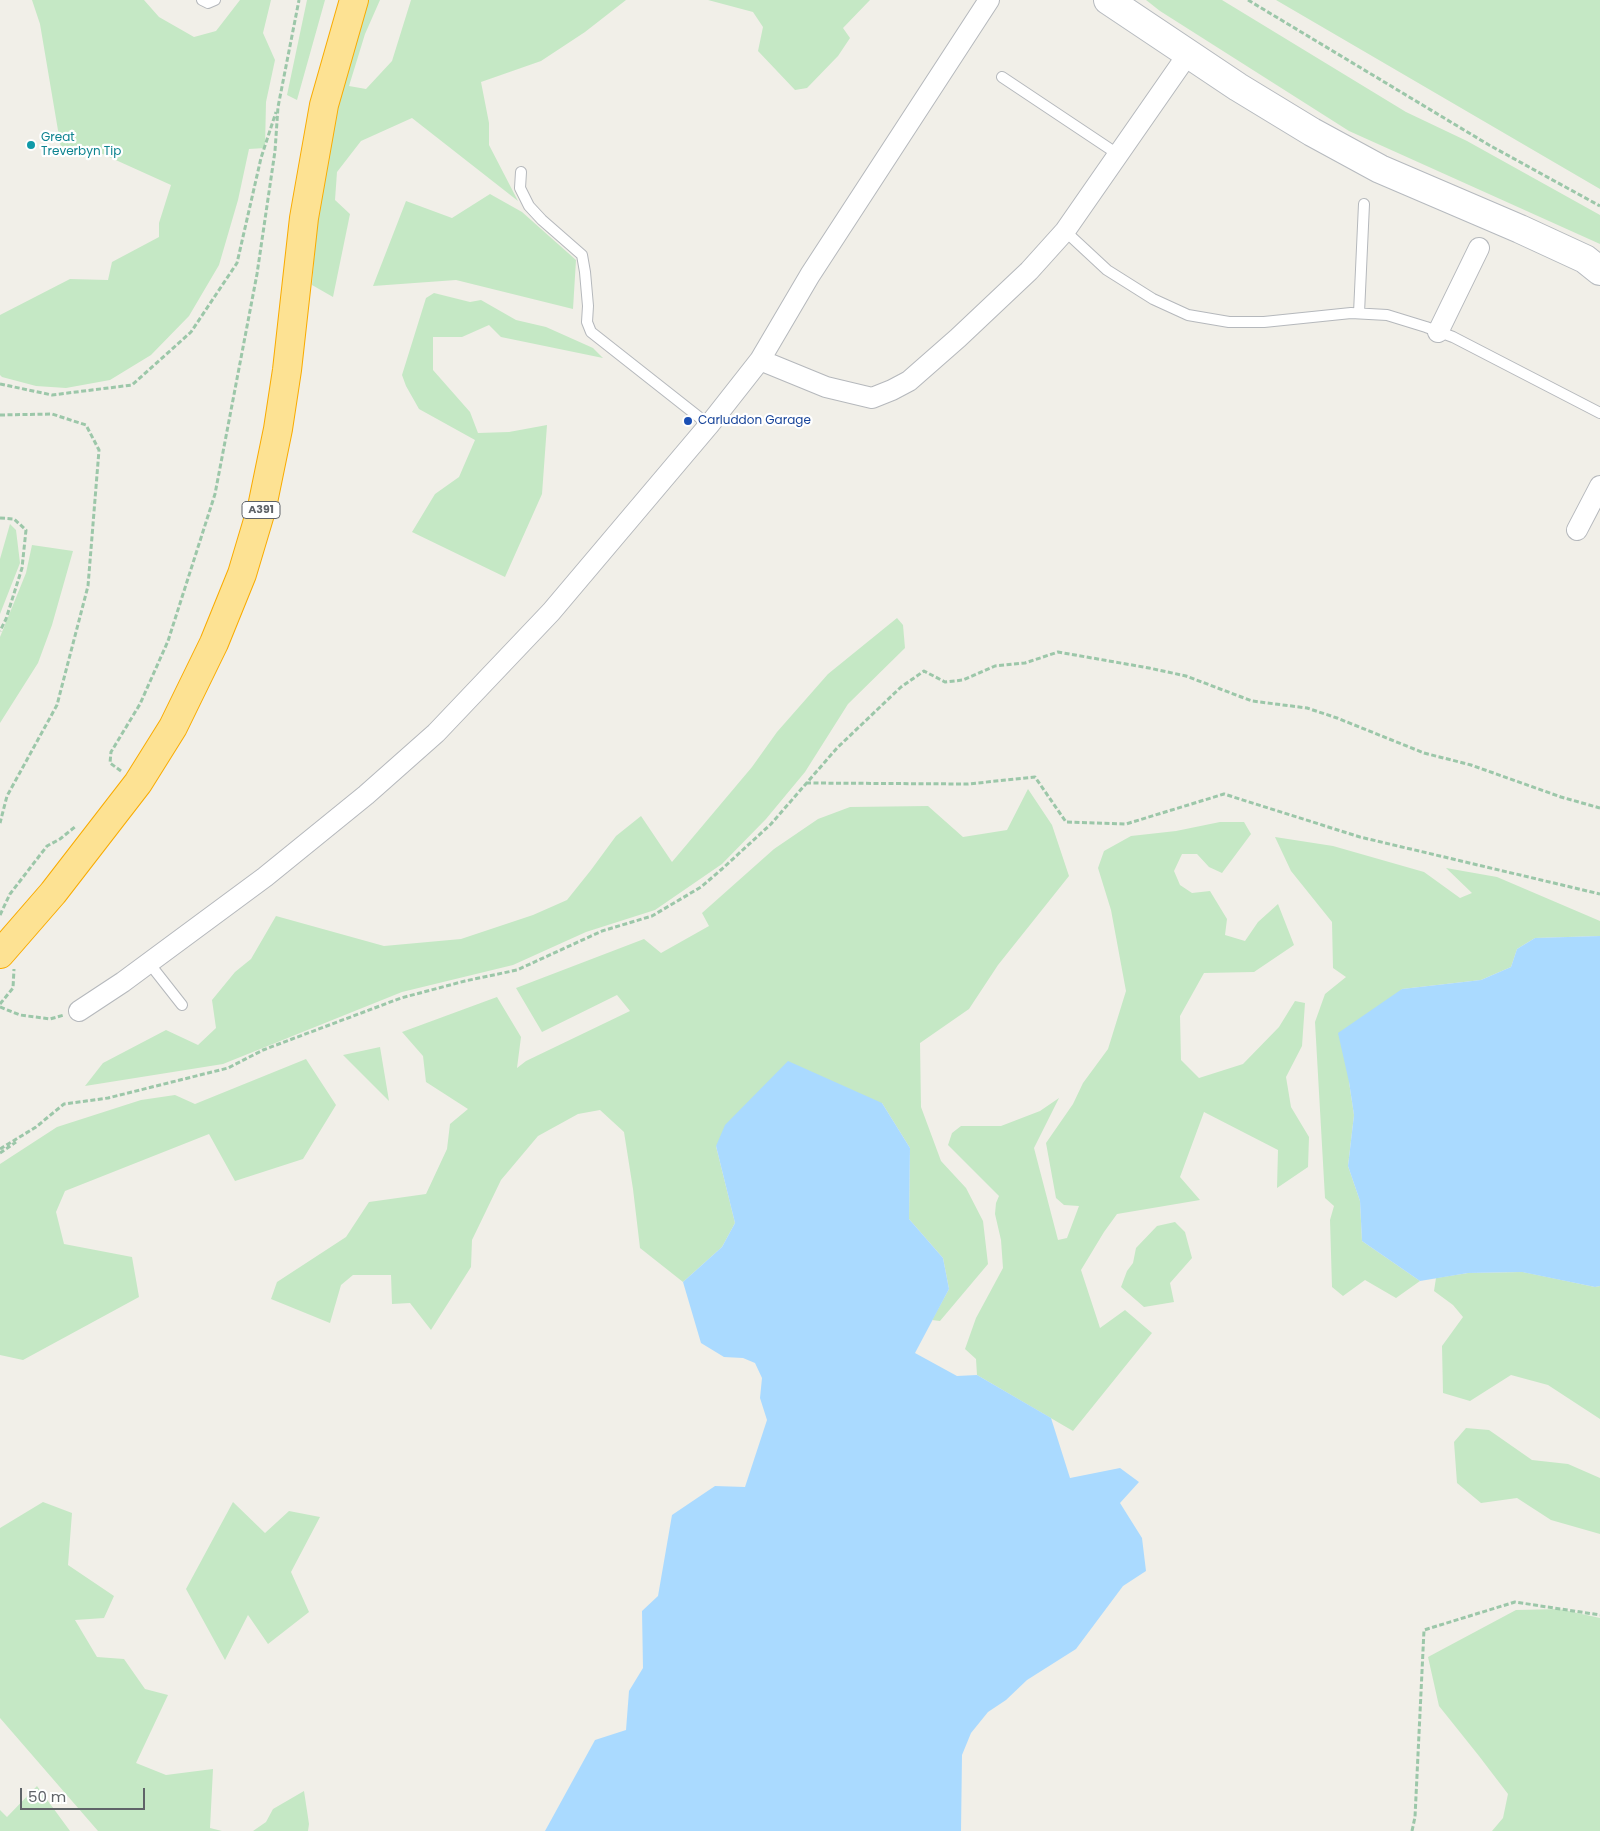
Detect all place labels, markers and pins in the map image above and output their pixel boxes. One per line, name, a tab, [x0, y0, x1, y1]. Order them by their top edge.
place label: Great Treverbyn Tip	[41, 131, 121, 159]
marker: Great Treverbyn Tip	[25, 139, 37, 151]
place label: Carluddon Garage	[698, 414, 811, 428]
marker: Carluddon Garage	[682, 415, 694, 427]

